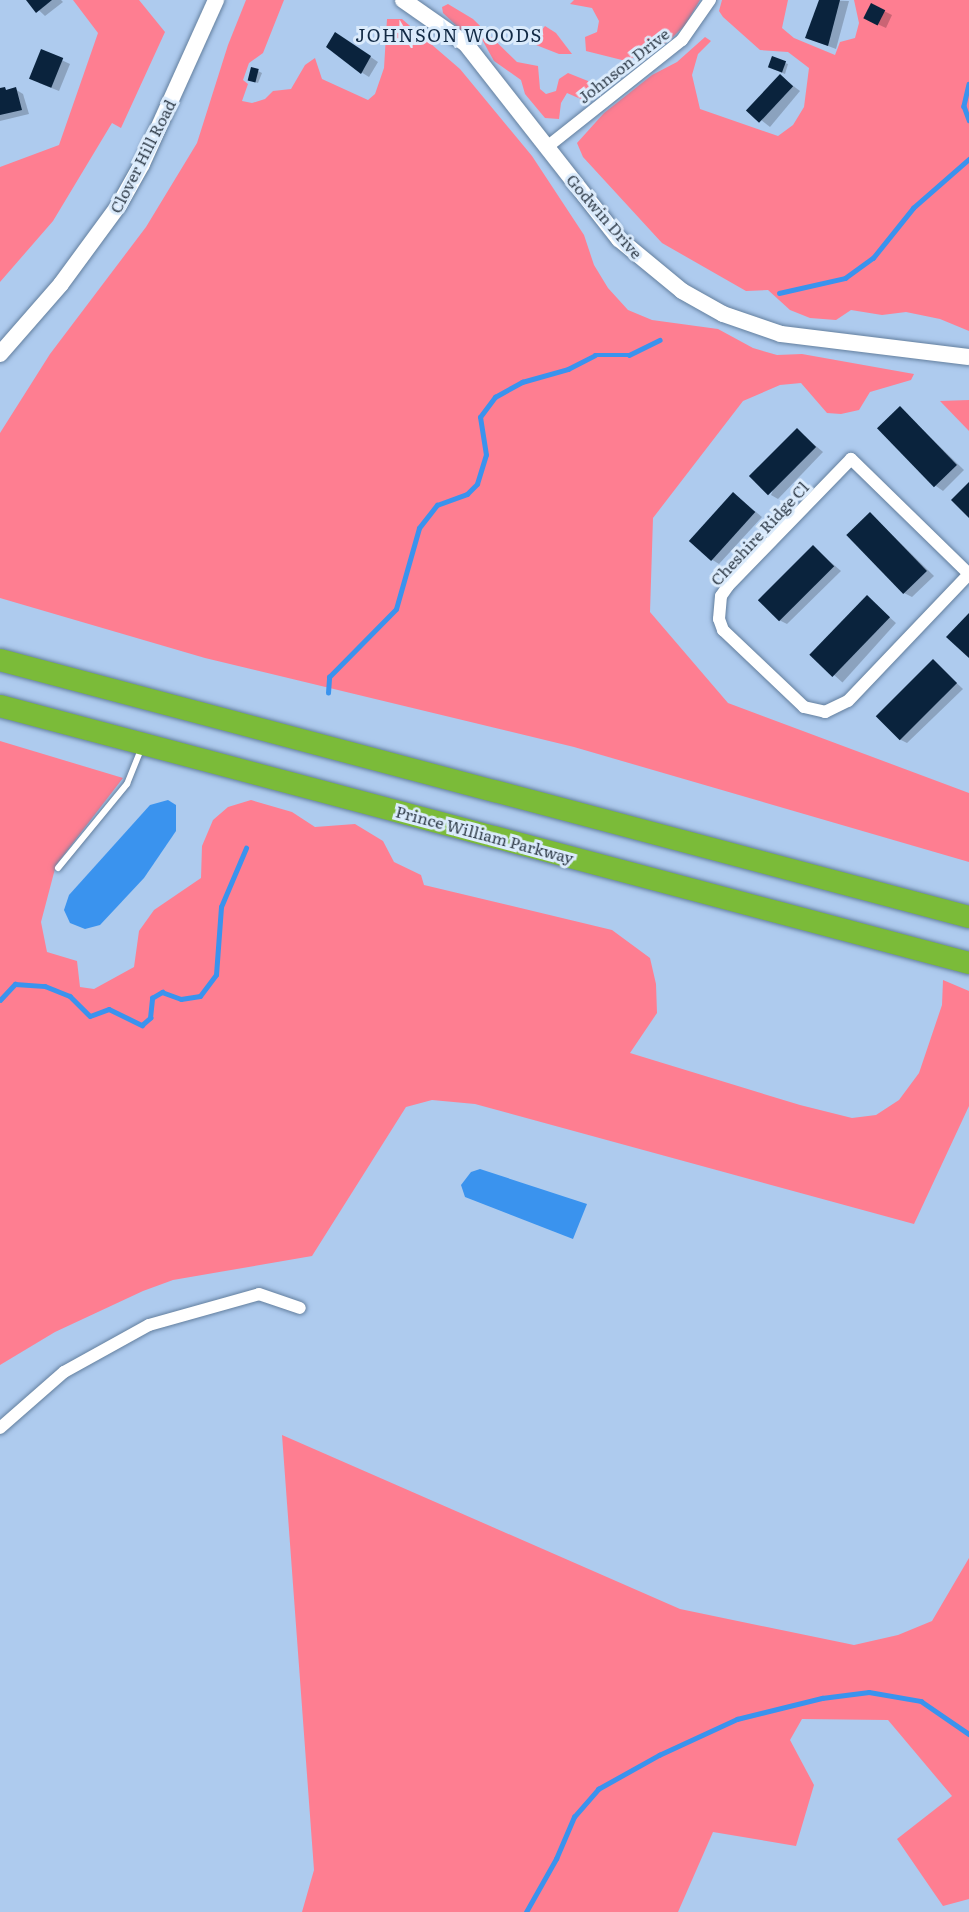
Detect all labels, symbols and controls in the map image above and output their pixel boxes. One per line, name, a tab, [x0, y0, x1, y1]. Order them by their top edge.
street label: Johnson Drive	[574, 23, 672, 107]
district label: JOHNSON WOODS	[355, 24, 543, 46]
street label: Clover Hill Road	[105, 96, 179, 216]
street label: Godwin Drive	[563, 170, 647, 262]
street label: Cheshire Ridge Cl	[706, 477, 812, 589]
street label: Prince William Parkway	[394, 801, 576, 867]

